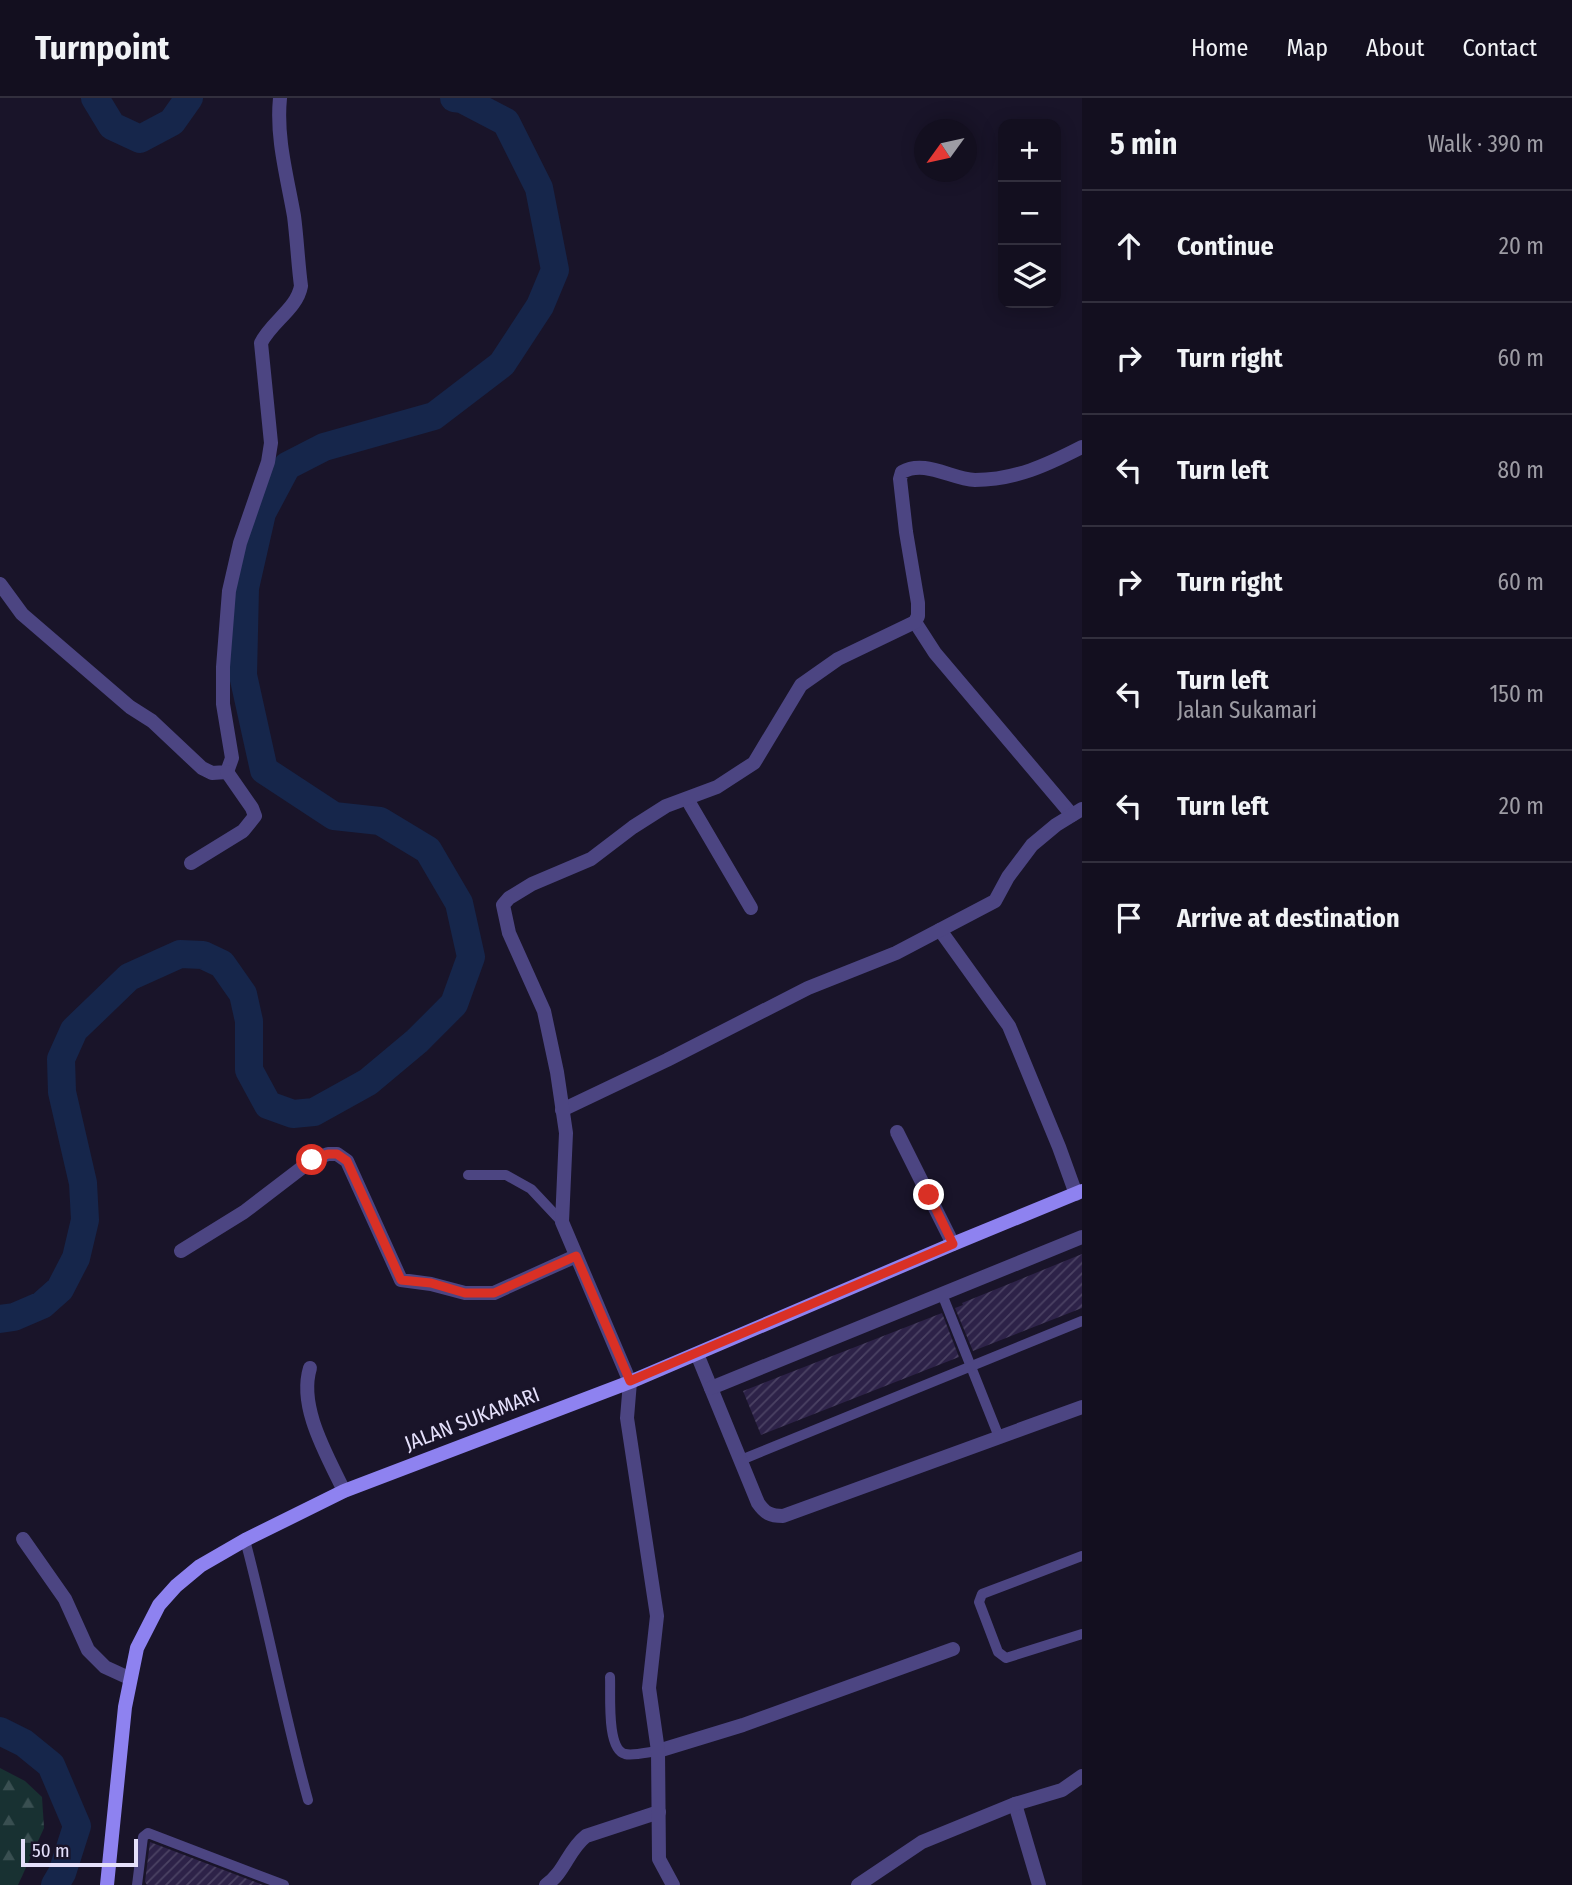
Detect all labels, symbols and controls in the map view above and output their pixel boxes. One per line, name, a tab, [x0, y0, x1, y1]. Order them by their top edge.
text: Turnpoint	[35, 28, 169, 68]
text: Home	[1191, 34, 1248, 62]
text: Map	[1286, 34, 1328, 62]
text: About	[1366, 34, 1424, 62]
text: Contact	[1462, 34, 1537, 62]
north arrow	[914, 119, 977, 182]
map controls	[998, 119, 1061, 308]
button: +	[998, 119, 1061, 182]
text: 5 min	[1110, 126, 1177, 162]
text: Walk · 390 m	[1428, 130, 1544, 158]
button: −	[998, 182, 1061, 245]
icon: ahead	[1110, 227, 1148, 265]
text: Continue	[1177, 231, 1274, 262]
text: 20 m	[1499, 232, 1544, 260]
button: layers	[998, 245, 1061, 308]
icon: right	[1110, 339, 1148, 377]
text: Turn right	[1177, 343, 1283, 374]
text: 60 m	[1498, 344, 1544, 372]
icon: left	[1110, 451, 1148, 489]
text: Turn left	[1177, 455, 1269, 486]
text: 80 m	[1497, 456, 1544, 484]
icon: right	[1110, 563, 1148, 601]
text: Turn right	[1177, 567, 1283, 598]
text: 60 m	[1498, 568, 1544, 596]
text: Turn left	[1177, 665, 1269, 696]
icon: left	[1110, 675, 1148, 713]
text: 150 m	[1489, 680, 1544, 708]
text: Jalan Sukamari	[1177, 696, 1317, 724]
icon: left	[1110, 787, 1148, 825]
text: Turn left	[1177, 791, 1269, 822]
text: 20 m	[1499, 792, 1544, 820]
icon: arrive	[1110, 899, 1148, 937]
text: Arrive at destination	[1177, 903, 1400, 934]
route start	[296, 1144, 327, 1175]
route end	[913, 1179, 944, 1210]
street label: JALAN SUKAMARI	[401, 1381, 543, 1457]
scale bar	[21, 1836, 138, 1868]
text: 50 m	[32, 1839, 70, 1862]

